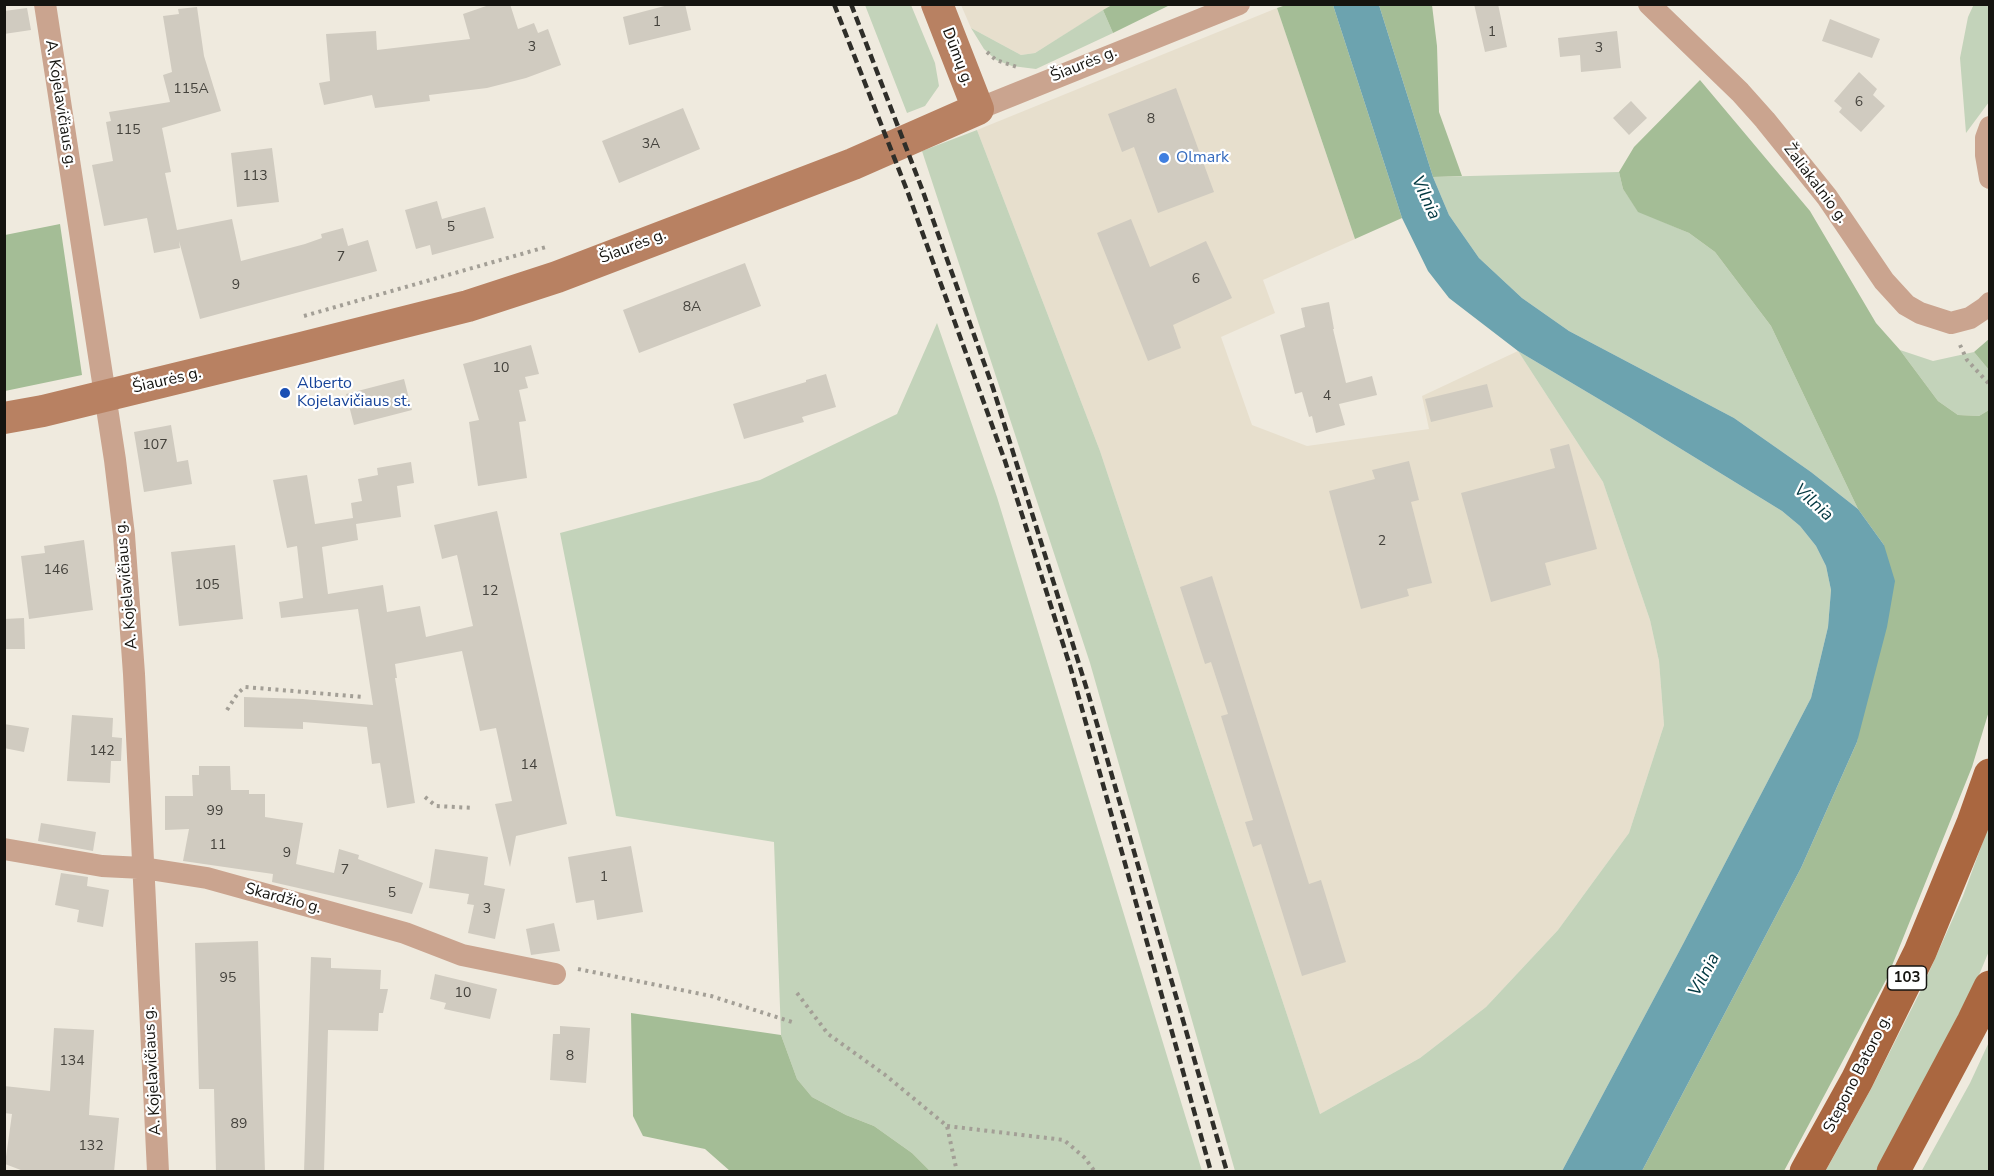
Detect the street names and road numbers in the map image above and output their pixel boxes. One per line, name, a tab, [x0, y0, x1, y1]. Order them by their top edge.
street label: Dūmų g.	[937, 25, 977, 89]
street label: A. Kojelavičiaus g.	[40, 39, 80, 169]
street label: Šiaurės g.	[1048, 43, 1120, 87]
street label: Žaliakalnio g.	[1779, 140, 1851, 228]
street label: Šiaurės g.	[597, 225, 669, 269]
street label: Šiaurės g.	[131, 364, 203, 398]
street label: A. Kojelavičiaus g.	[112, 520, 142, 650]
street label: Skardžio g.	[243, 880, 323, 918]
road number: 103	[1888, 966, 1926, 990]
street label: A. Kojelavičiaus g.	[140, 1006, 166, 1136]
street label: Stepono Batoro g.	[1820, 1012, 1896, 1136]

